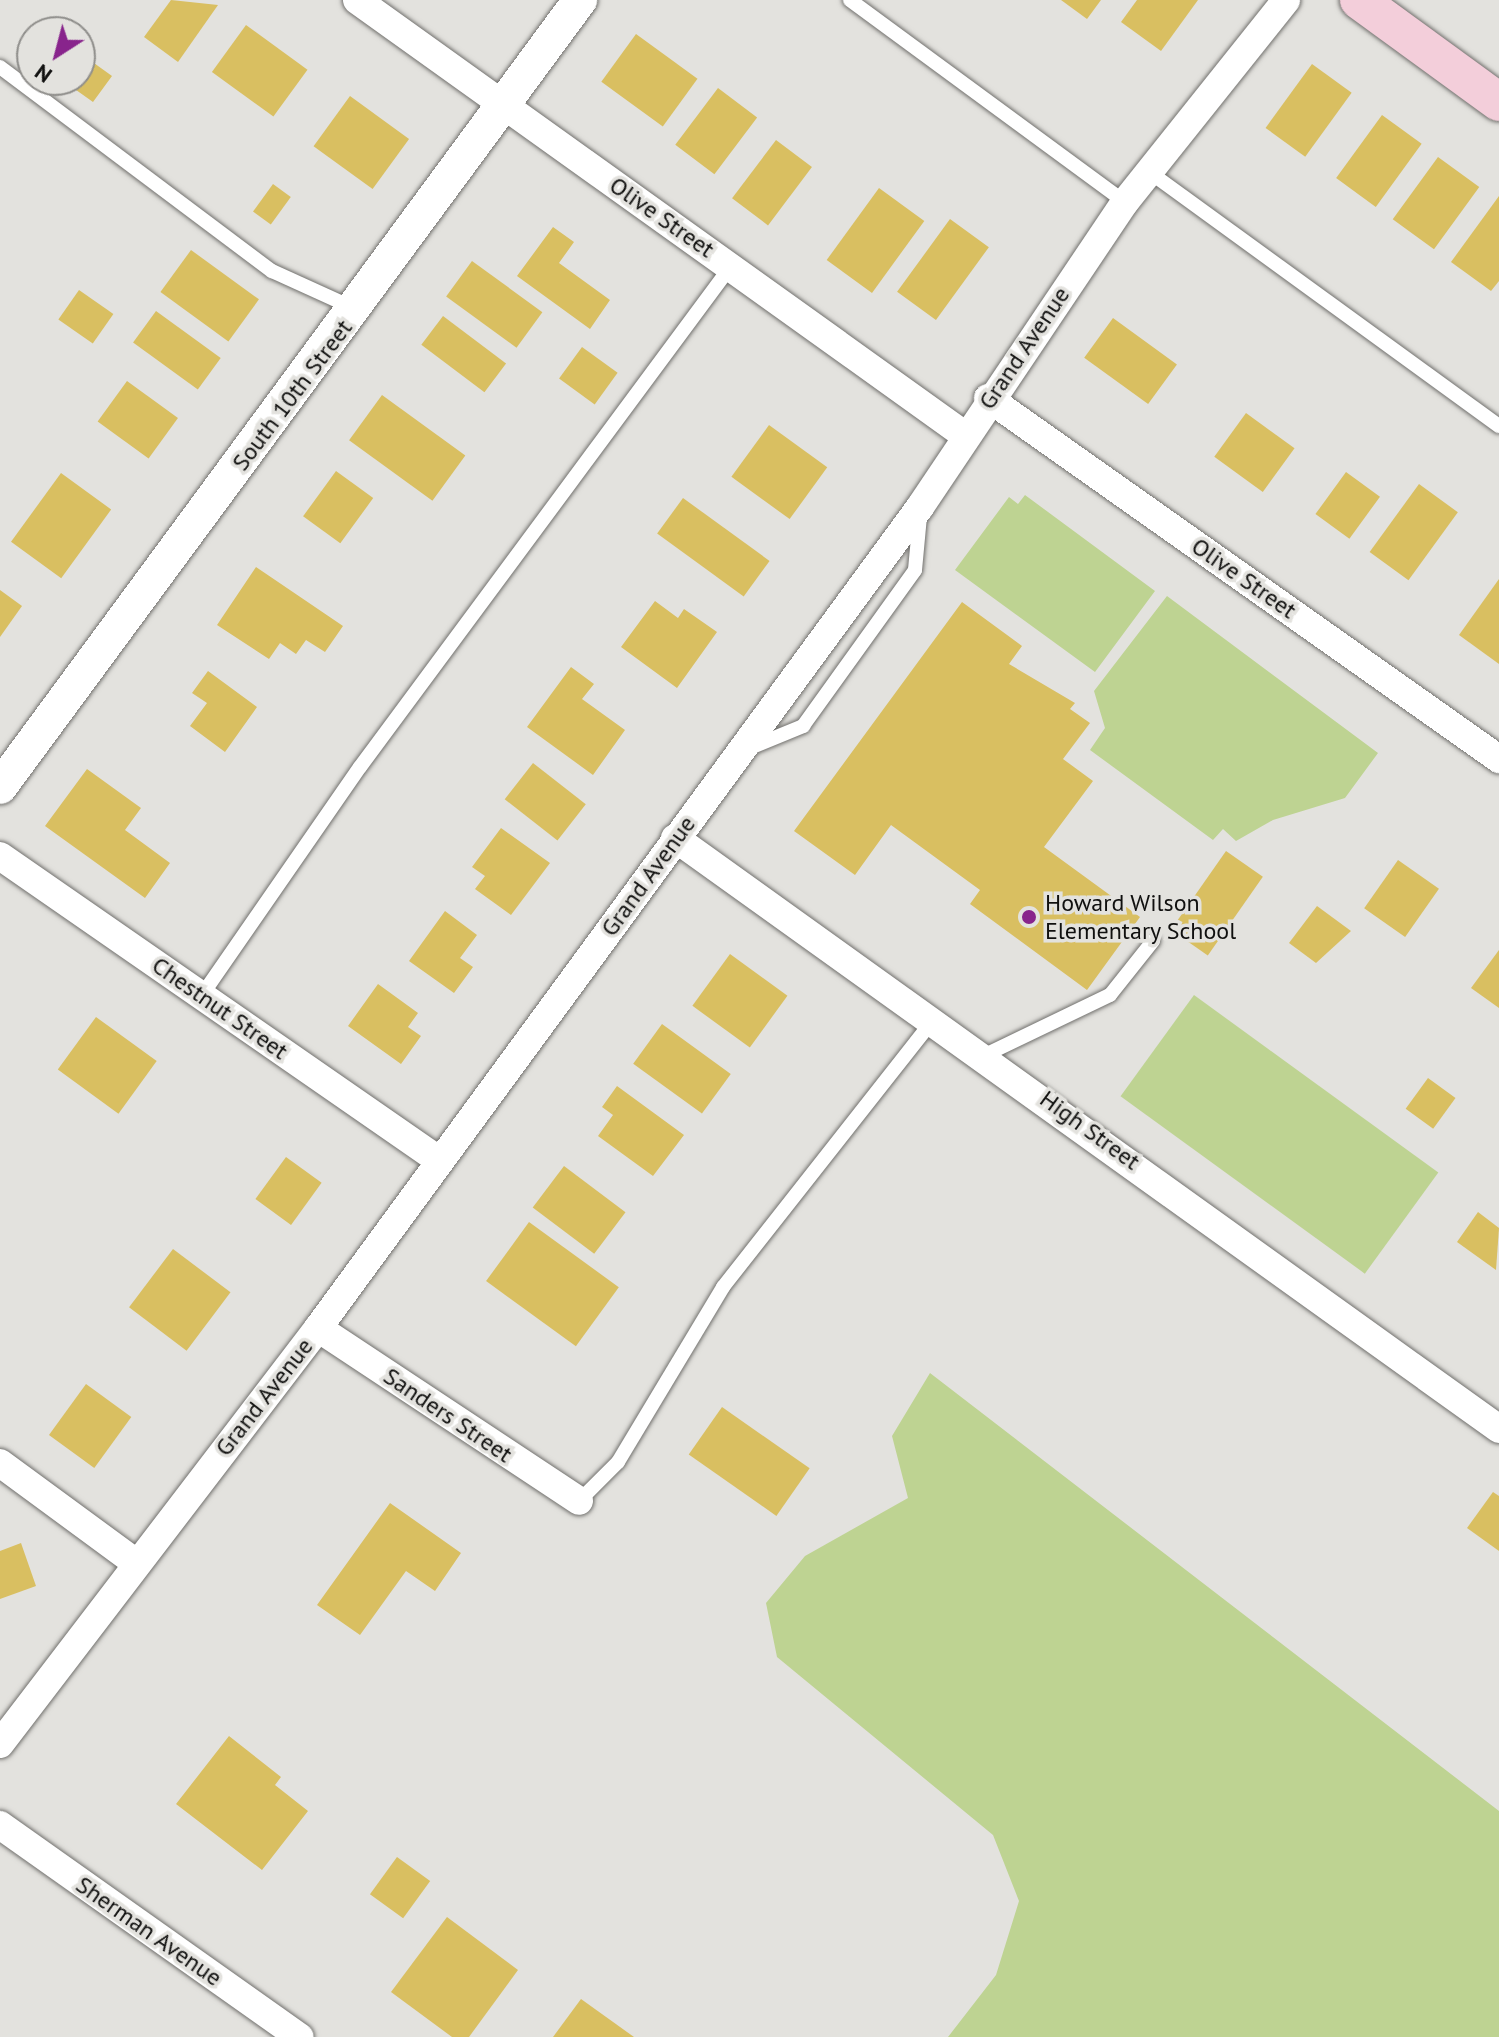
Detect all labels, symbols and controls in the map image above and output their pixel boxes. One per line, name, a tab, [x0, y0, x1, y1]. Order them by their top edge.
north arrow	[16, 16, 96, 96]
text: N	[29, 58, 57, 89]
street label: Olive Street	[604, 170, 720, 264]
street label: Grand Avenue	[972, 281, 1076, 415]
street label: South 10th Street	[226, 314, 358, 476]
street label: Olive Street	[1186, 531, 1302, 625]
street label: Grand Avenue	[595, 810, 701, 942]
place label: Howard Wilson Elementary School	[1045, 889, 1237, 945]
marker: Howard Wilson Elementary School	[1020, 908, 1038, 926]
street label: Chestnut Street	[147, 951, 293, 1065]
street label: High Street	[1034, 1084, 1146, 1176]
street label: Grand Avenue	[209, 1332, 319, 1462]
street label: Sanders Street	[378, 1361, 518, 1469]
street label: Sherman Avenue	[70, 1870, 228, 1992]

